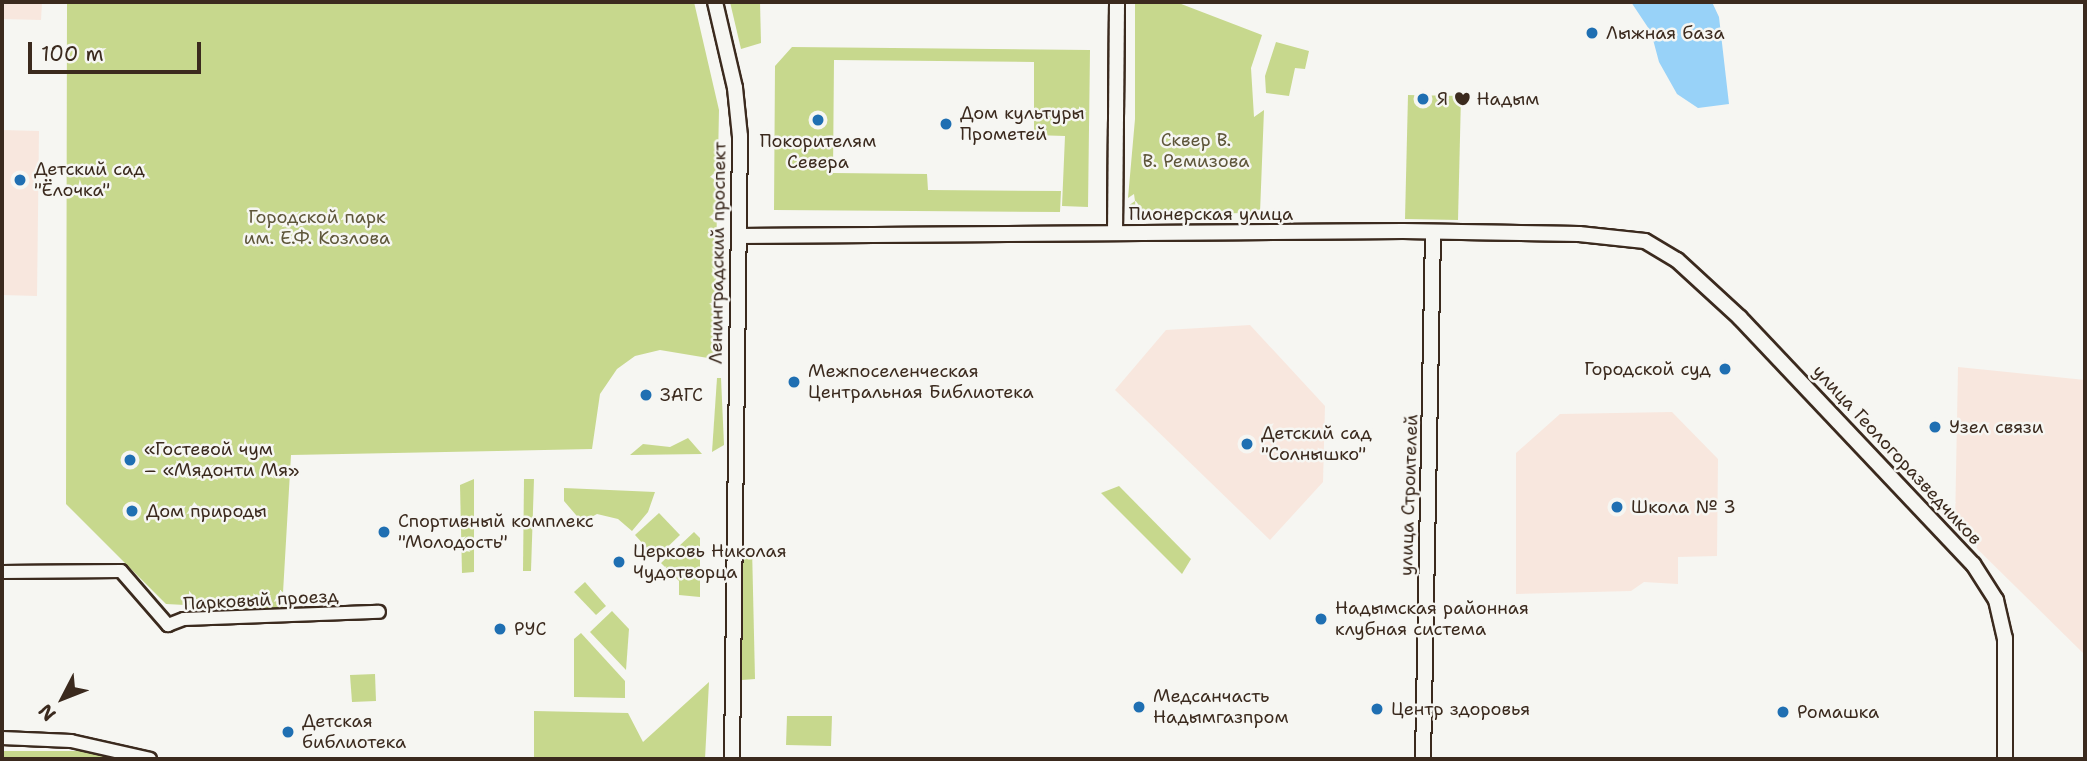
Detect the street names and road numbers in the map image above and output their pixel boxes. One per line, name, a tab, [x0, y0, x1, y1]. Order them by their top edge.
street label: Ленинградский проспект	[705, 142, 731, 364]
street label: Пионерская улица	[1129, 203, 1293, 225]
street label: улица Геологоразведчиков	[1808, 361, 1986, 549]
street label: улица Строителей	[1395, 414, 1423, 576]
street label: Парковый проезд	[183, 585, 339, 615]

